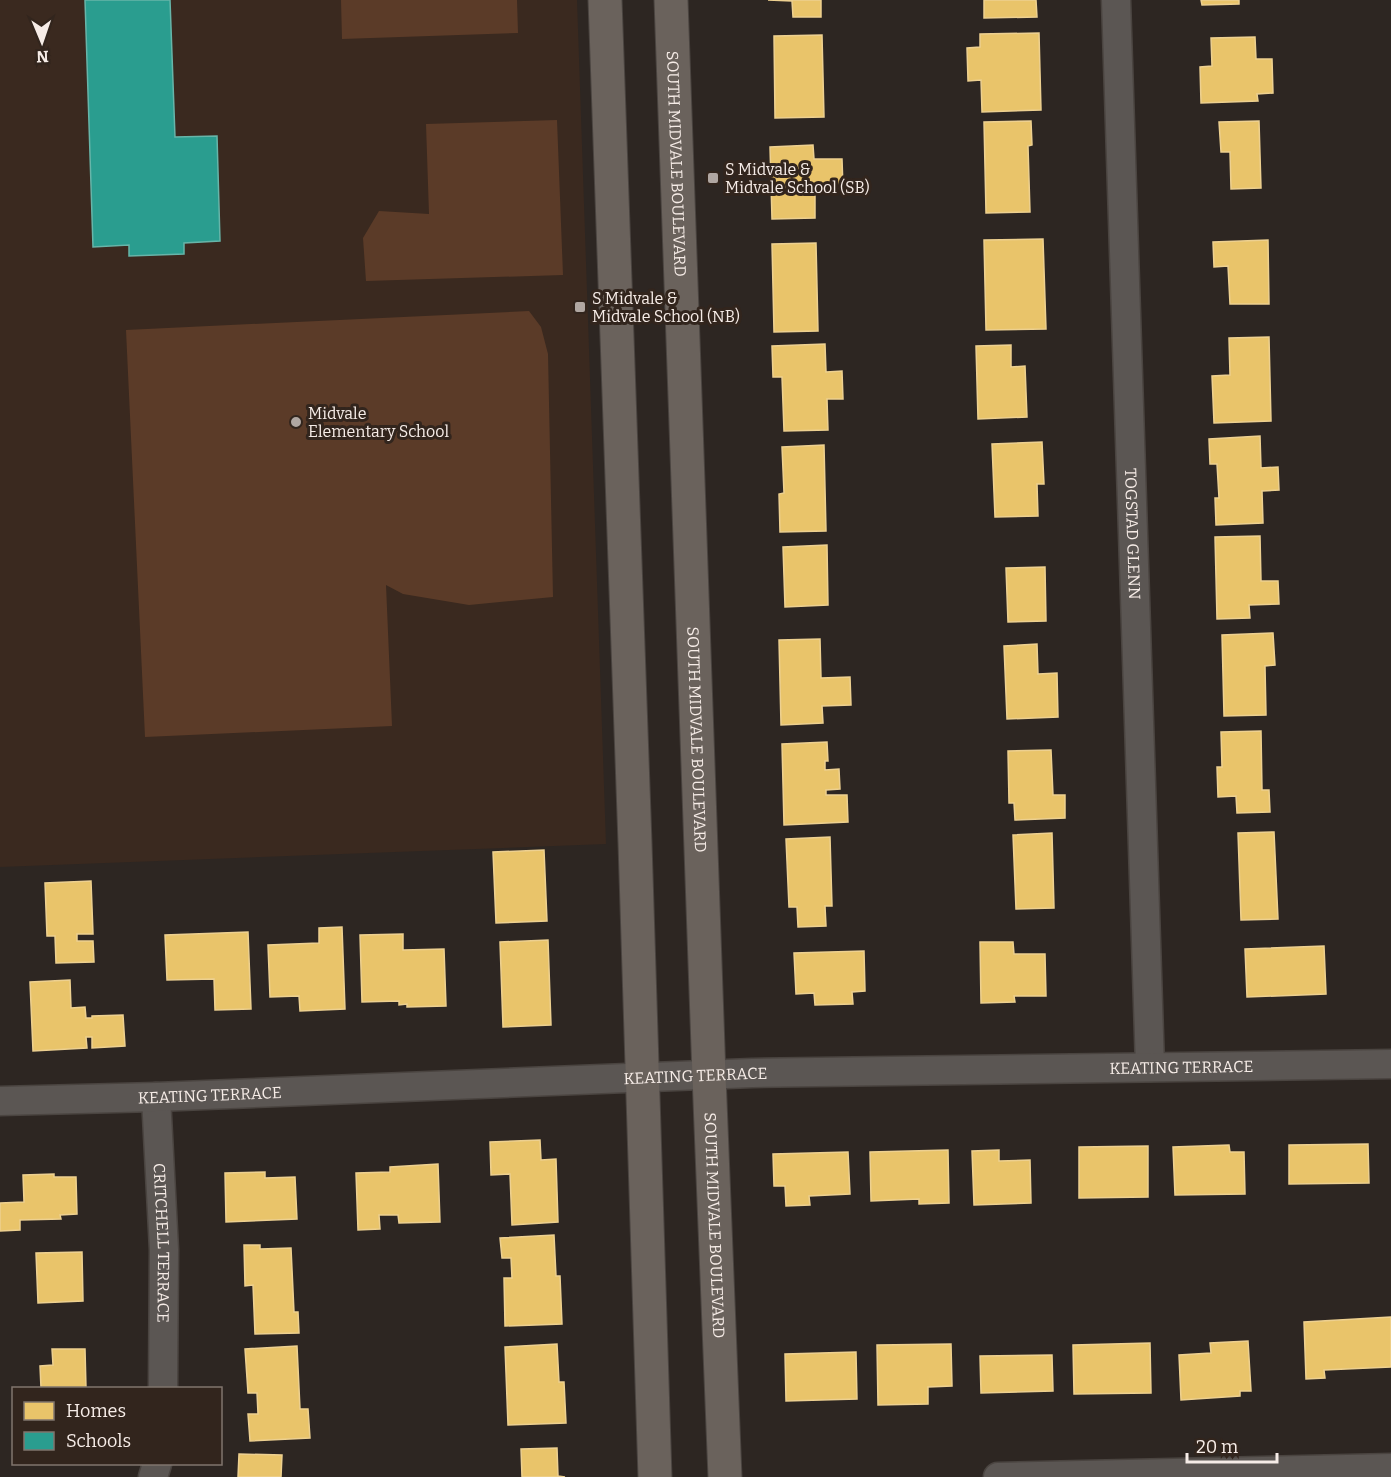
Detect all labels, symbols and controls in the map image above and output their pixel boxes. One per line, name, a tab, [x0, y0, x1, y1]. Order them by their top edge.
north arrow	[12, 12, 72, 72]
text: N	[36, 47, 49, 66]
street label: SOUTH MIDVALE BOULEVARD	[663, 51, 690, 277]
place label: S Midvale & Midvale School (SB)	[725, 160, 870, 197]
marker: S Midvale & Midvale School (SB)	[706, 171, 720, 185]
place label: S Midvale & Midvale School (NB)	[592, 289, 740, 326]
marker: S Midvale & Midvale School (NB)	[573, 300, 587, 314]
place label: Midvale Elementary School	[308, 404, 449, 441]
marker: Midvale Elementary School	[289, 415, 303, 429]
street label: TOGSTAD GLENN	[1121, 468, 1145, 600]
street label: SOUTH MIDVALE BOULEVARD	[684, 626, 711, 853]
street label: KEATING TERRACE	[1109, 1056, 1254, 1077]
street label: KEATING TERRACE	[623, 1063, 768, 1088]
street label: KEATING TERRACE	[138, 1082, 282, 1107]
street label: SOUTH MIDVALE BOULEVARD	[701, 1112, 729, 1339]
street label: CRITCHELL TERRACE	[150, 1162, 174, 1323]
legend	[12, 1387, 222, 1465]
text: Homes	[66, 1400, 126, 1422]
scale bar	[1187, 1426, 1277, 1464]
text: Schools	[66, 1430, 131, 1452]
text: 20 m	[1196, 1436, 1238, 1458]

